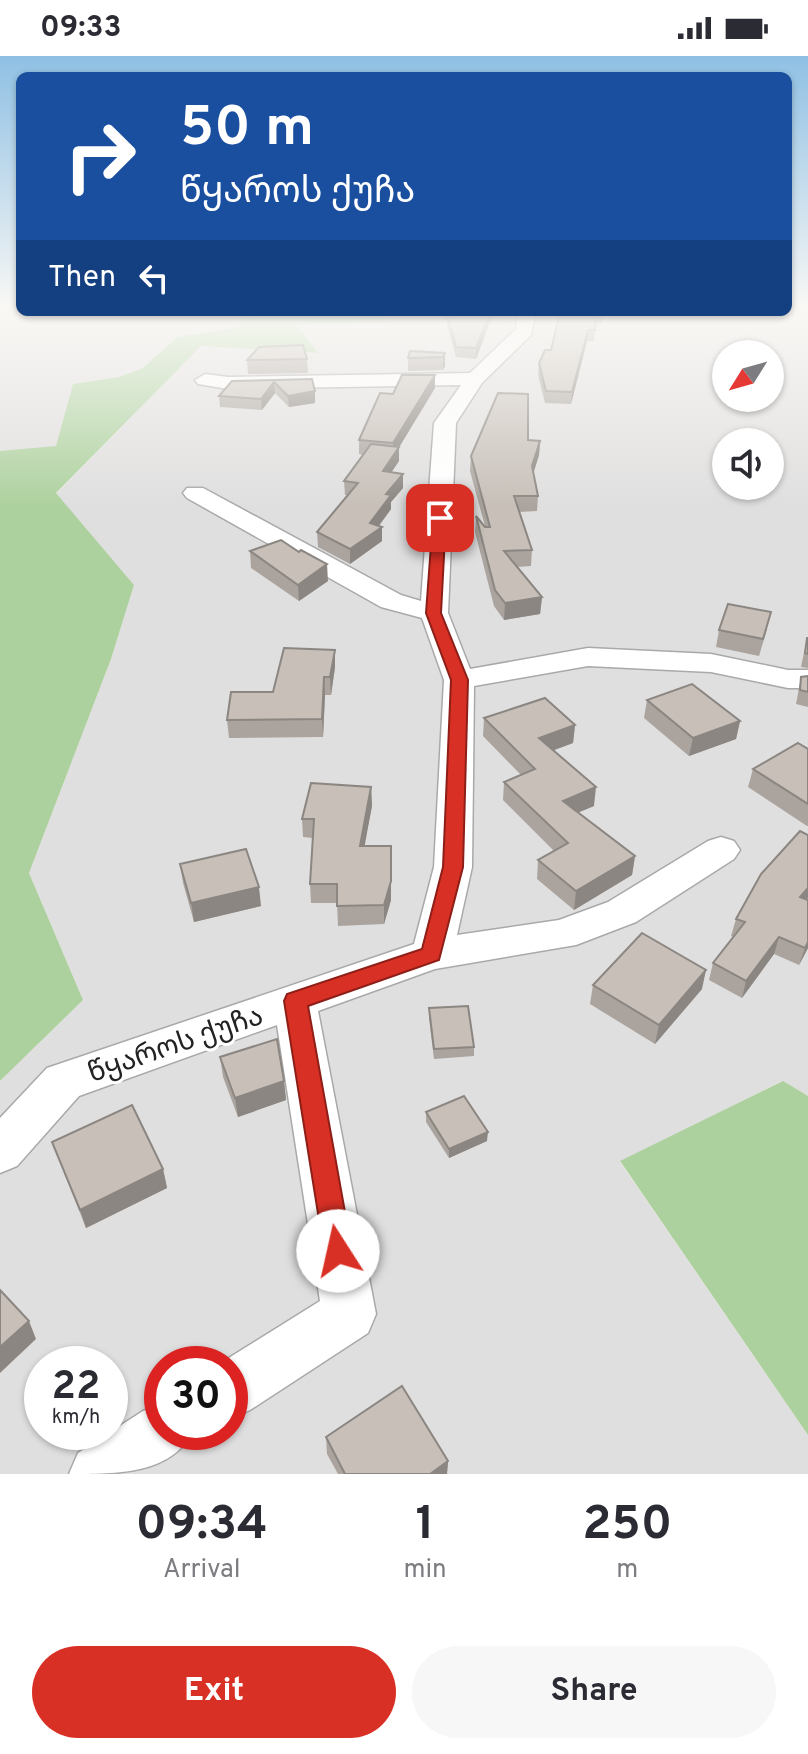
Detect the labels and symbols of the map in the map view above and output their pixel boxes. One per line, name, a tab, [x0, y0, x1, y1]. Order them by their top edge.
north arrow	[712, 340, 784, 412]
pin	[406, 484, 474, 552]
street label: წყაროს ქუჩა	[84, 999, 268, 1093]
position arrow	[296, 1209, 380, 1293]
speed limit sign: 30	[144, 1346, 248, 1450]

